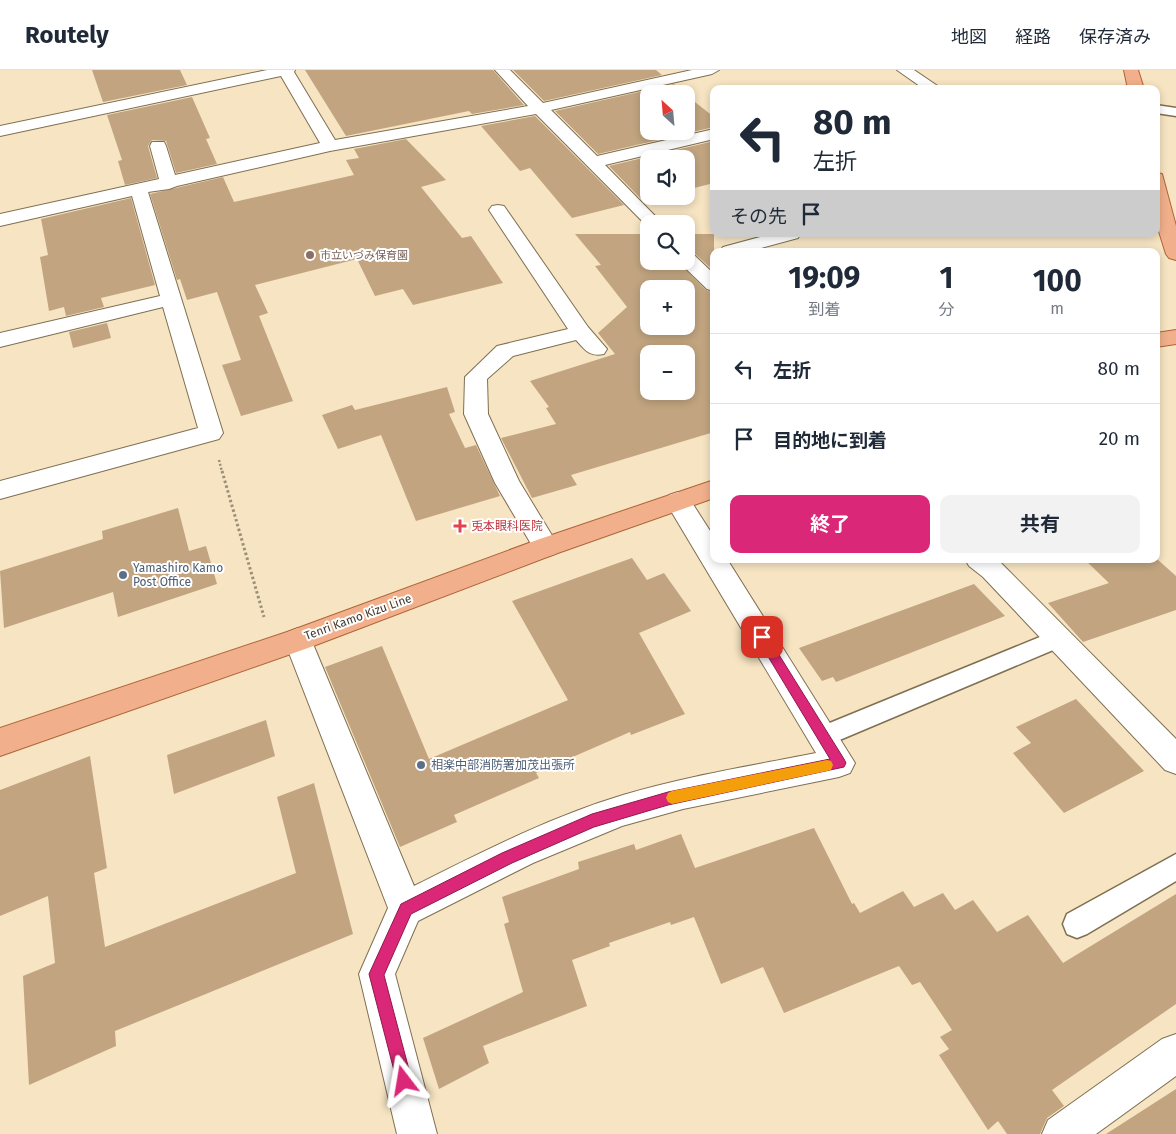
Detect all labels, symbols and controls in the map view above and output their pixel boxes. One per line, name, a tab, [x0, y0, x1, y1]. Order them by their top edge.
text: Routely	[25, 21, 109, 49]
text: 地図	[951, 26, 987, 48]
text: 経路	[1015, 26, 1051, 48]
text: 保存済み	[1079, 26, 1151, 48]
north arrow	[640, 85, 695, 140]
map controls	[640, 85, 695, 400]
text: 80 m	[813, 101, 892, 143]
icon: left	[730, 105, 795, 170]
text: 左折	[813, 148, 857, 175]
button: sound	[640, 150, 695, 205]
icon: arrive	[797, 200, 825, 228]
text: その先	[730, 205, 787, 228]
button: search	[640, 215, 695, 270]
marker: 市立いづみ保育園	[304, 249, 316, 261]
place label: 市立いづみ保育園	[320, 249, 408, 262]
text: 19:09	[788, 260, 860, 296]
text: 1	[940, 260, 953, 296]
text: 100	[1033, 263, 1082, 299]
button: +	[640, 280, 695, 335]
text: m	[1050, 299, 1064, 318]
text: 到着	[808, 300, 840, 319]
text: 分	[938, 300, 954, 319]
button: −	[640, 345, 695, 400]
icon: left	[730, 355, 758, 383]
text: 80 m	[1098, 357, 1140, 380]
text: 左折	[773, 359, 811, 382]
icon: arrive	[730, 425, 758, 453]
text: 20 m	[1099, 427, 1140, 450]
text: 目的地に到着	[773, 429, 887, 452]
button: 終了	[730, 495, 930, 553]
button: 共有	[940, 495, 1140, 553]
marker: 兎本眼科医院	[453, 519, 467, 533]
place label: 兎本眼科医院	[471, 519, 543, 533]
place label: Yamashiro Kamo Post Office	[133, 561, 223, 589]
marker: Yamashiro Kamo Post Office	[117, 569, 129, 581]
street label: Tenri Kamo Kizu Line	[303, 591, 413, 643]
pin	[741, 616, 783, 658]
icon: arrive	[748, 623, 776, 651]
place label: 相楽中部消防署加茂出張所	[431, 758, 575, 772]
marker: 相楽中部消防署加茂出張所	[415, 759, 427, 771]
position arrow	[377, 1054, 429, 1106]

